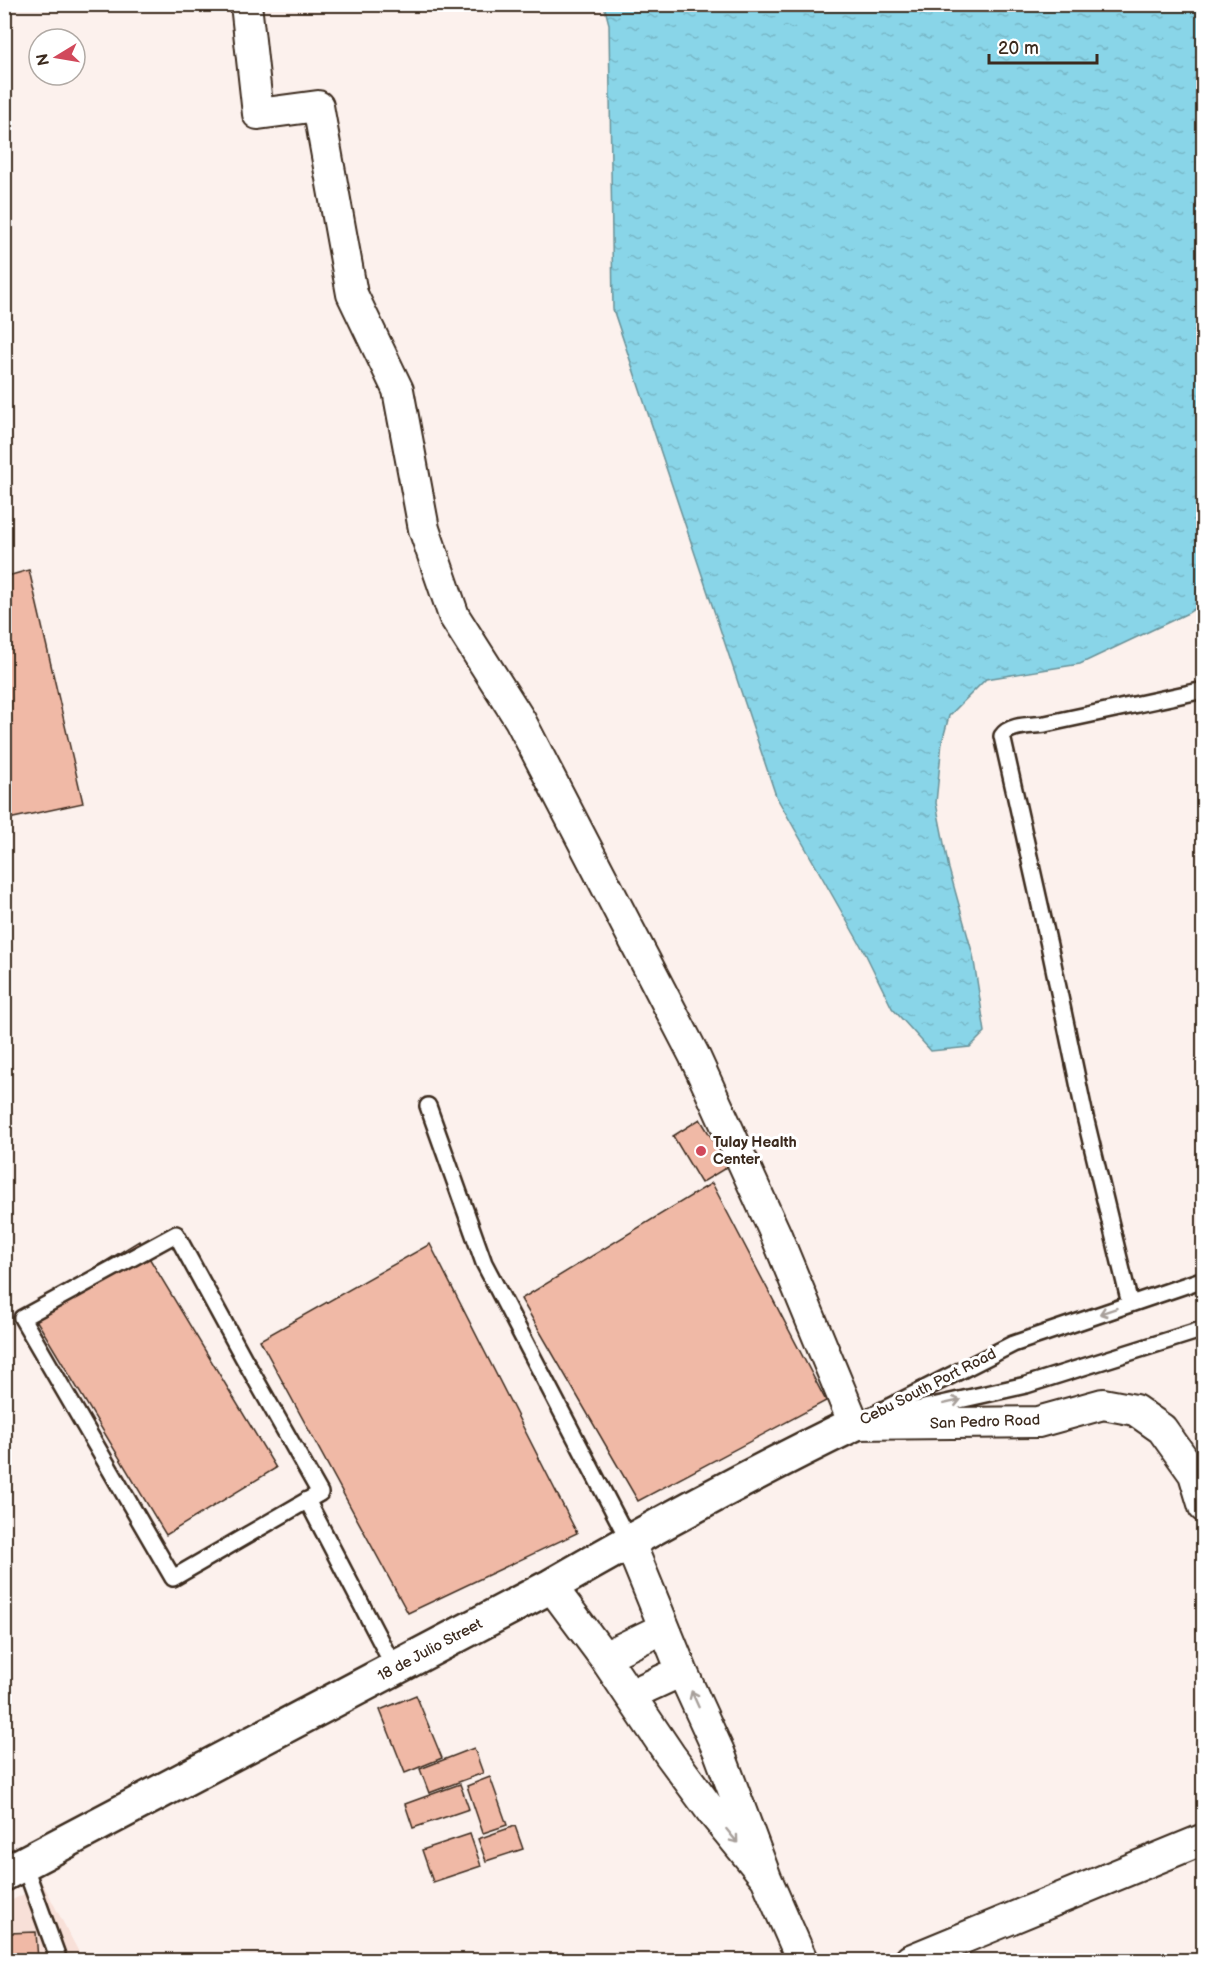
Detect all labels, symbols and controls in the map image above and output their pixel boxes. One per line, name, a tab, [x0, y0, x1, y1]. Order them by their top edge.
north arrow	[27, 27, 87, 87]
scale bar	[989, 27, 1097, 65]
text: 20 m	[998, 38, 1039, 59]
text: N	[33, 52, 54, 67]
place label: Tulay Health Center	[713, 1133, 797, 1169]
marker: Tulay Health Center	[694, 1144, 708, 1158]
one-way arrow	[1099, 1307, 1118, 1318]
street label: Cebu South Port Road	[857, 1344, 999, 1430]
one-way arrow	[942, 1395, 961, 1407]
street label: San Pedro Road	[930, 1411, 1040, 1433]
street label: 18 de Julio Street	[374, 1614, 486, 1686]
one-way arrow	[689, 1690, 700, 1709]
one-way arrow	[725, 1827, 738, 1843]

